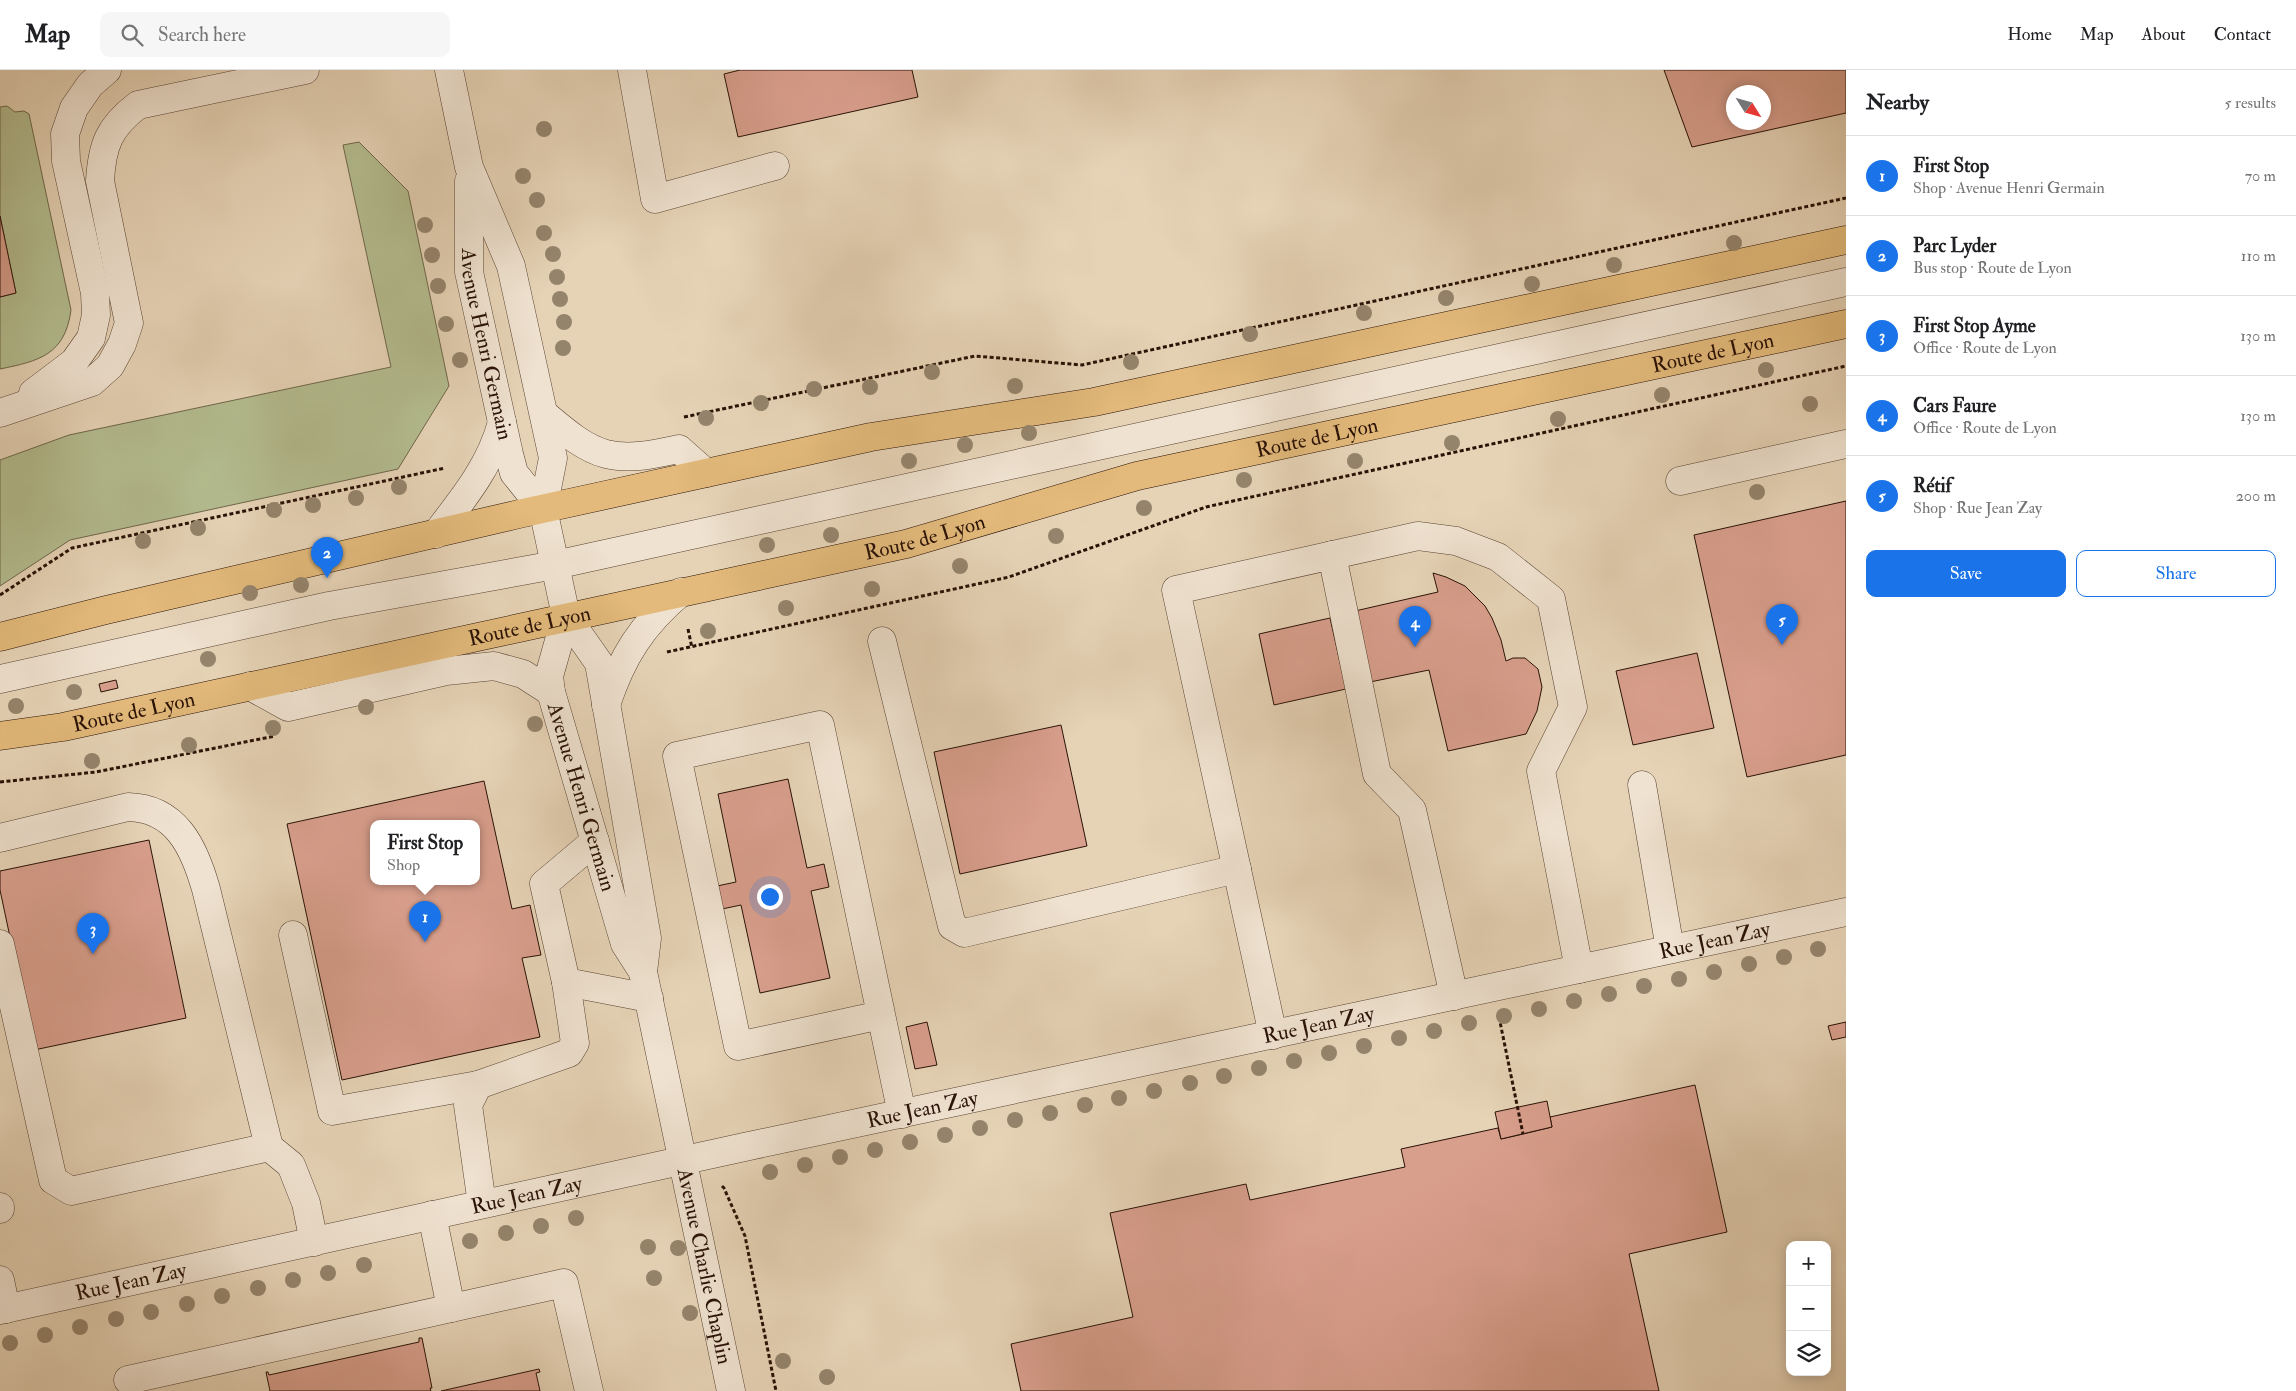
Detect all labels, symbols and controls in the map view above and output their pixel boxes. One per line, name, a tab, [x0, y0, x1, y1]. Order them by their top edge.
search box	[100, 12, 450, 57]
text: Map	[25, 19, 70, 50]
icon: search	[118, 21, 146, 49]
text: Search here	[158, 23, 246, 47]
text: Home	[2007, 23, 2052, 46]
text: Map	[2080, 23, 2114, 46]
text: About	[2142, 23, 2186, 46]
text: Contact	[2214, 23, 2271, 46]
north arrow	[1726, 85, 1771, 130]
text: Nearby	[1866, 89, 1929, 116]
text: 5 results	[2225, 93, 2276, 113]
text: First Stop	[1913, 154, 1989, 178]
text: 1	[1879, 166, 1885, 186]
text: 70 m	[2245, 166, 2276, 186]
text: Shop · Avenue Henri Germain	[1913, 178, 2105, 198]
text: Parc Lyder	[1913, 234, 1996, 258]
text: 2	[1878, 246, 1886, 266]
text: 110 m	[2241, 246, 2276, 266]
street label: Avenue Henri Germain	[455, 247, 519, 443]
text: Bus stop · Route de Lyon	[1913, 258, 2072, 278]
text: First Stop Ayme	[1913, 314, 2036, 338]
street label: Route de Lyon	[1649, 326, 1777, 379]
text: 3	[1879, 326, 1885, 346]
text: 130 m	[2240, 326, 2276, 346]
text: Office · Route de Lyon	[1913, 338, 2057, 358]
text: Cars Faure	[1913, 394, 1996, 418]
text: 4	[1878, 406, 1886, 426]
text: 130 m	[2240, 406, 2276, 426]
street label: Route de Lyon	[1253, 411, 1381, 464]
text: Office · Route de Lyon	[1913, 418, 2057, 438]
text: Rétif	[1913, 474, 1952, 498]
text: 5	[1878, 486, 1886, 506]
text: 200 m	[2236, 486, 2276, 506]
text: Shop · Rue Jean Zay	[1913, 498, 2042, 518]
street label: Route de Lyon	[862, 508, 989, 566]
pin: 2	[311, 537, 343, 578]
button: Save	[1866, 550, 2066, 597]
button: Share	[2076, 550, 2276, 597]
street label: Route de Lyon	[466, 599, 593, 652]
pin: 5	[1766, 604, 1798, 645]
pin: 4	[1399, 606, 1431, 647]
street label: Route de Lyon	[70, 685, 198, 738]
street label: Avenue Henri Germain	[541, 699, 622, 895]
popup	[370, 820, 480, 885]
text: First Stop	[387, 831, 463, 855]
text: Shop	[387, 855, 420, 875]
your location	[757, 884, 783, 910]
pin: 1	[409, 901, 441, 942]
pin: 3	[77, 913, 109, 954]
street label: Rue Jean Zay	[1656, 915, 1773, 965]
street label: Rue Jean Zay	[1260, 999, 1377, 1050]
street label: Rue Jean Zay	[864, 1084, 981, 1134]
street label: Avenue Charlie Chaplin	[671, 1165, 739, 1367]
street label: Rue Jean Zay	[468, 1169, 585, 1220]
map controls	[1786, 1241, 1831, 1376]
button: +	[1786, 1241, 1831, 1286]
street label: Rue Jean Zay	[73, 1256, 190, 1307]
button: −	[1786, 1286, 1831, 1331]
button: layers	[1786, 1331, 1831, 1376]

